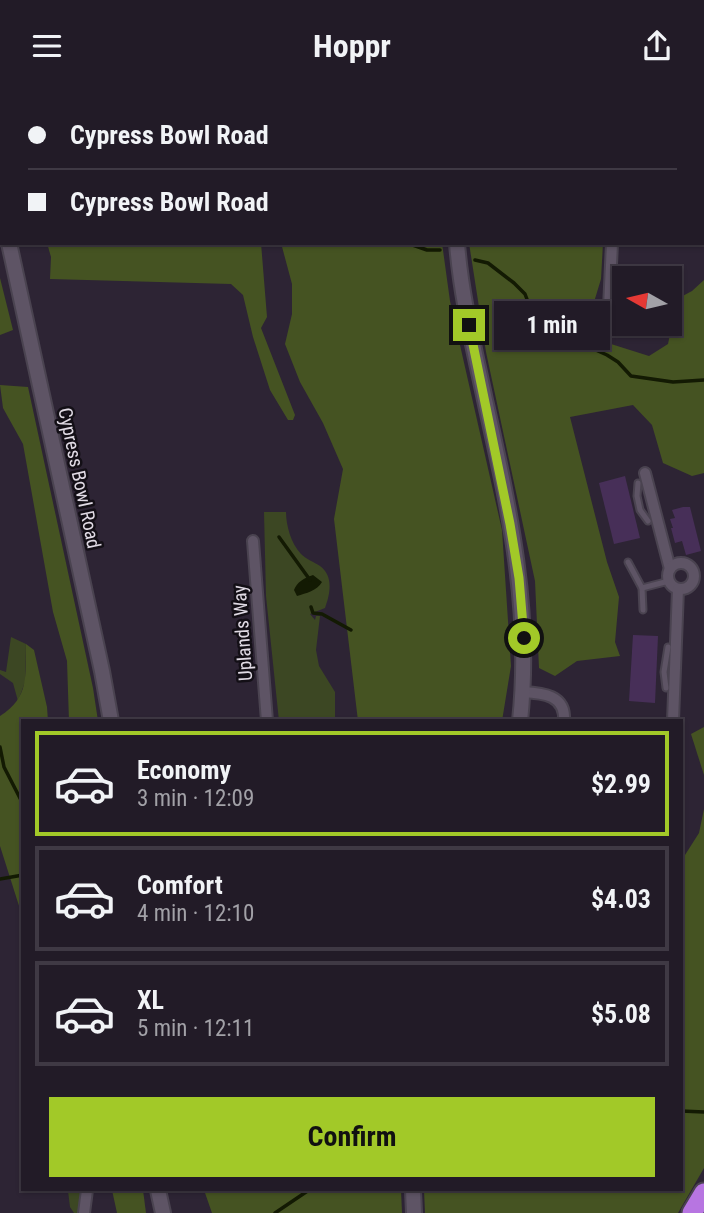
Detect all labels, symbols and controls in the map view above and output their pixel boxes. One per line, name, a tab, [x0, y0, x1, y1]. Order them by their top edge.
icon: menu	[28, 27, 66, 65]
text: Hoppr	[313, 27, 391, 65]
icon: share	[638, 27, 676, 65]
text: Cypress Bowl Road	[70, 120, 269, 150]
text: Cypress Bowl Road	[70, 187, 269, 217]
north arrow	[612, 266, 682, 336]
map controls	[612, 266, 682, 336]
callout: 1 min	[494, 301, 609, 349]
route end	[453, 309, 485, 341]
text: 1 min	[526, 312, 578, 339]
street label: Cypress Bowl Road	[53, 406, 106, 551]
street label: Uplands Way	[228, 584, 257, 682]
route start	[508, 622, 540, 654]
icon: car	[53, 752, 116, 815]
text: Economy	[137, 755, 231, 785]
text: $2.99	[591, 769, 651, 799]
text: 3 min · 12:09	[137, 785, 254, 812]
icon: car	[53, 867, 116, 930]
text: Comfort	[137, 870, 223, 900]
text: $4.03	[591, 884, 651, 914]
text: 4 min · 12:10	[137, 900, 254, 927]
icon: car	[53, 982, 116, 1045]
text: XL	[137, 985, 164, 1015]
text: $5.08	[591, 999, 651, 1029]
text: 5 min · 12:11	[137, 1015, 254, 1042]
button: Confirm	[49, 1097, 655, 1177]

